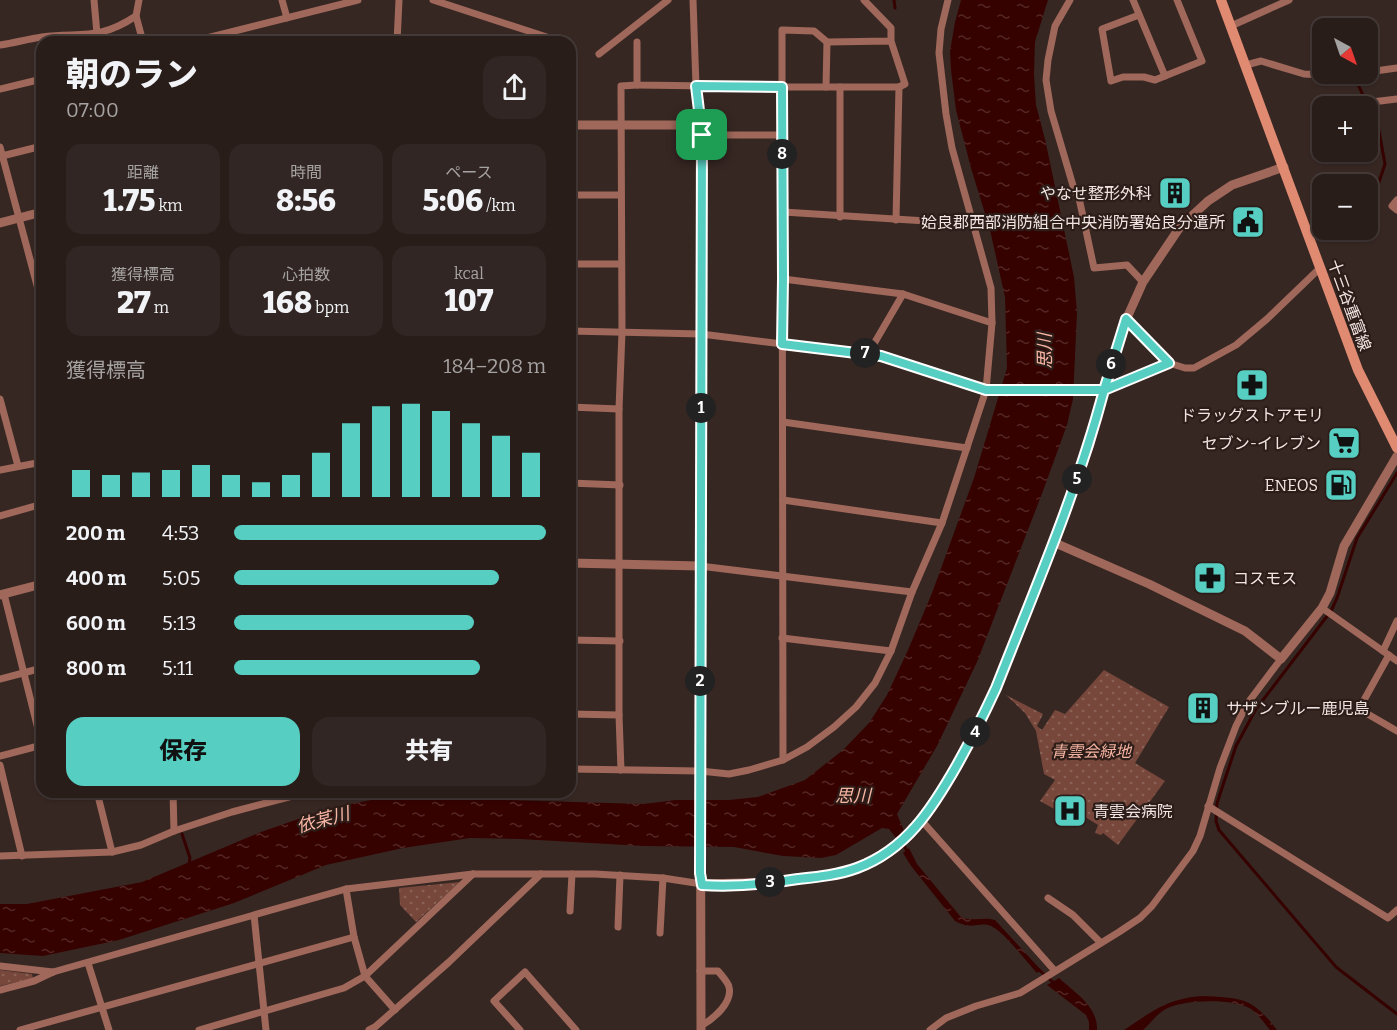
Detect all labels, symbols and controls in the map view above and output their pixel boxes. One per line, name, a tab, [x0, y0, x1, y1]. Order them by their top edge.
north arrow	[1312, 18, 1378, 84]
map controls	[1312, 18, 1378, 240]
text: 朝のラン	[66, 55, 198, 95]
button: share	[483, 56, 546, 119]
button: +	[1312, 96, 1378, 162]
text: 07:00	[66, 98, 119, 122]
pin	[676, 109, 727, 160]
icon: arrive	[685, 118, 718, 151]
pin: 8	[767, 139, 797, 169]
text: 8	[777, 144, 787, 163]
text: 距離	[127, 163, 159, 182]
text: 時間	[290, 163, 322, 182]
text: ペース	[445, 163, 493, 182]
button: −	[1312, 174, 1378, 240]
building icon: やなせ整形外科	[1157, 175, 1193, 211]
text: 1.75	[103, 183, 155, 219]
text: 8:56	[276, 183, 336, 219]
text: 5:06	[422, 183, 483, 219]
place label: やなせ整形外科	[1040, 184, 1152, 203]
text: km	[155, 196, 183, 215]
text: /km	[483, 196, 516, 215]
public building icon: 姶良郡西部消防組合中央消防署姶良分遣所	[1230, 204, 1266, 240]
place label: 姶良郡西部消防組合中央消防署姶良分遣所	[921, 213, 1225, 232]
street label: 十三谷重富線	[1324, 257, 1375, 354]
text: kcal	[454, 264, 484, 283]
text: 獲得標高	[111, 265, 175, 284]
text: 心拍数	[282, 265, 330, 284]
text: 107	[445, 283, 493, 319]
text: 27	[117, 285, 151, 321]
text: 168	[263, 285, 312, 321]
text: m	[151, 298, 169, 317]
text: bpm	[312, 298, 349, 317]
water label: 思川	[1034, 331, 1056, 369]
pin: 7	[850, 338, 880, 368]
text: 7	[861, 343, 869, 362]
pin: 6	[1096, 349, 1126, 379]
text: 184–208 m	[443, 354, 546, 378]
text: 6	[1106, 354, 1116, 373]
text: 獲得標高	[66, 358, 146, 382]
pharmacy icon: ドラッグストアモリ	[1234, 367, 1270, 403]
pin: 1	[686, 393, 716, 423]
text: 1	[698, 398, 704, 417]
place label: ドラッグストアモリ	[1180, 406, 1324, 425]
supermarket icon: セブン-イレブン	[1326, 425, 1362, 461]
place label: セブン-イレブン	[1202, 434, 1321, 453]
pin: 5	[1062, 464, 1092, 494]
fuel station icon: ENEOS	[1323, 467, 1359, 503]
text: 5	[1073, 469, 1081, 488]
place label: ENEOS	[1264, 476, 1318, 495]
text: 200 m	[66, 521, 125, 545]
text: 4:53	[162, 521, 200, 545]
pharmacy icon: コスモス	[1192, 560, 1228, 596]
text: 400 m	[66, 566, 126, 590]
text: 5:05	[162, 566, 200, 590]
place label: コスモス	[1233, 569, 1297, 588]
text: 600 m	[66, 611, 126, 635]
text: 5:13	[162, 611, 196, 635]
text: 800 m	[66, 656, 126, 680]
text: 5:11	[162, 656, 193, 680]
pin: 2	[685, 666, 715, 696]
text: 2	[695, 671, 705, 690]
building icon: サザンブルー鹿児島	[1185, 690, 1221, 726]
place label: サザンブルー鹿児島	[1226, 699, 1370, 718]
button: 保存	[66, 717, 300, 786]
button: 共有	[312, 717, 546, 786]
pin: 4	[960, 717, 990, 747]
text: 4	[970, 722, 980, 741]
park label: 青雲会緑地	[1051, 742, 1133, 761]
water label: 思川	[835, 785, 873, 807]
hospital icon: 青雲会病院	[1052, 793, 1088, 829]
water label: 依某川	[294, 802, 354, 838]
place label: 青雲会病院	[1093, 802, 1173, 821]
pin: 3	[755, 867, 785, 897]
text: 3	[765, 872, 775, 891]

